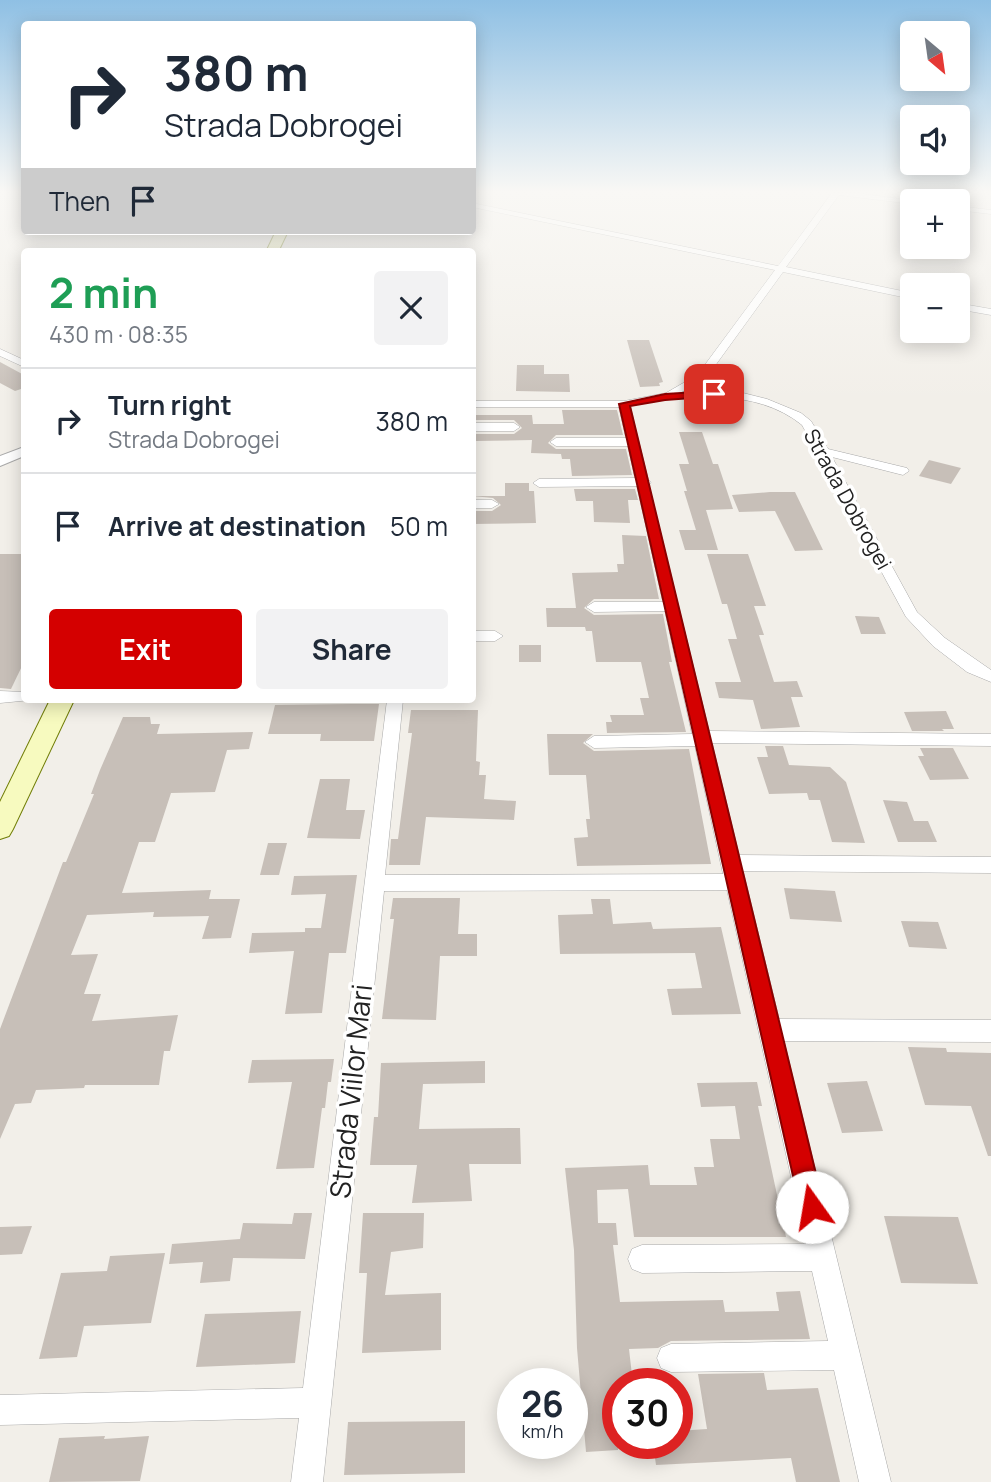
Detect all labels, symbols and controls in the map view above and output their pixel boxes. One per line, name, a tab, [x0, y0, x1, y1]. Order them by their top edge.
north arrow	[900, 21, 970, 91]
map controls	[900, 21, 970, 343]
text: 380 m	[164, 39, 309, 106]
icon: right	[49, 49, 140, 140]
text: Strada Dobrogei	[164, 103, 403, 147]
button: sound	[900, 105, 970, 175]
icon: arrive	[124, 182, 162, 220]
text: Then	[49, 183, 110, 219]
button: +	[900, 189, 970, 259]
text: 2 min	[49, 263, 158, 321]
button: close	[374, 271, 448, 345]
button: −	[900, 273, 970, 343]
text: 430 m · 08:35	[49, 318, 188, 350]
pin	[684, 364, 744, 424]
icon: arrive	[695, 375, 733, 413]
text: Turn right	[108, 387, 232, 423]
icon: right	[49, 402, 87, 440]
text: 380 m	[375, 403, 448, 439]
text: Strada Dobrogei	[108, 423, 280, 455]
street label: Strada Dobrogei	[798, 424, 898, 574]
icon: arrive	[49, 507, 87, 545]
text: Arrive at destination	[108, 508, 366, 544]
text: 50 m	[390, 508, 448, 544]
button: Exit	[49, 609, 242, 689]
button: Share	[256, 609, 448, 689]
street label: Strada Viilor Mari	[320, 982, 380, 1200]
position arrow	[775, 1170, 849, 1244]
speed limit sign: 30	[602, 1368, 693, 1459]
text: 26	[521, 1380, 564, 1428]
text: km/h	[522, 1419, 563, 1443]

